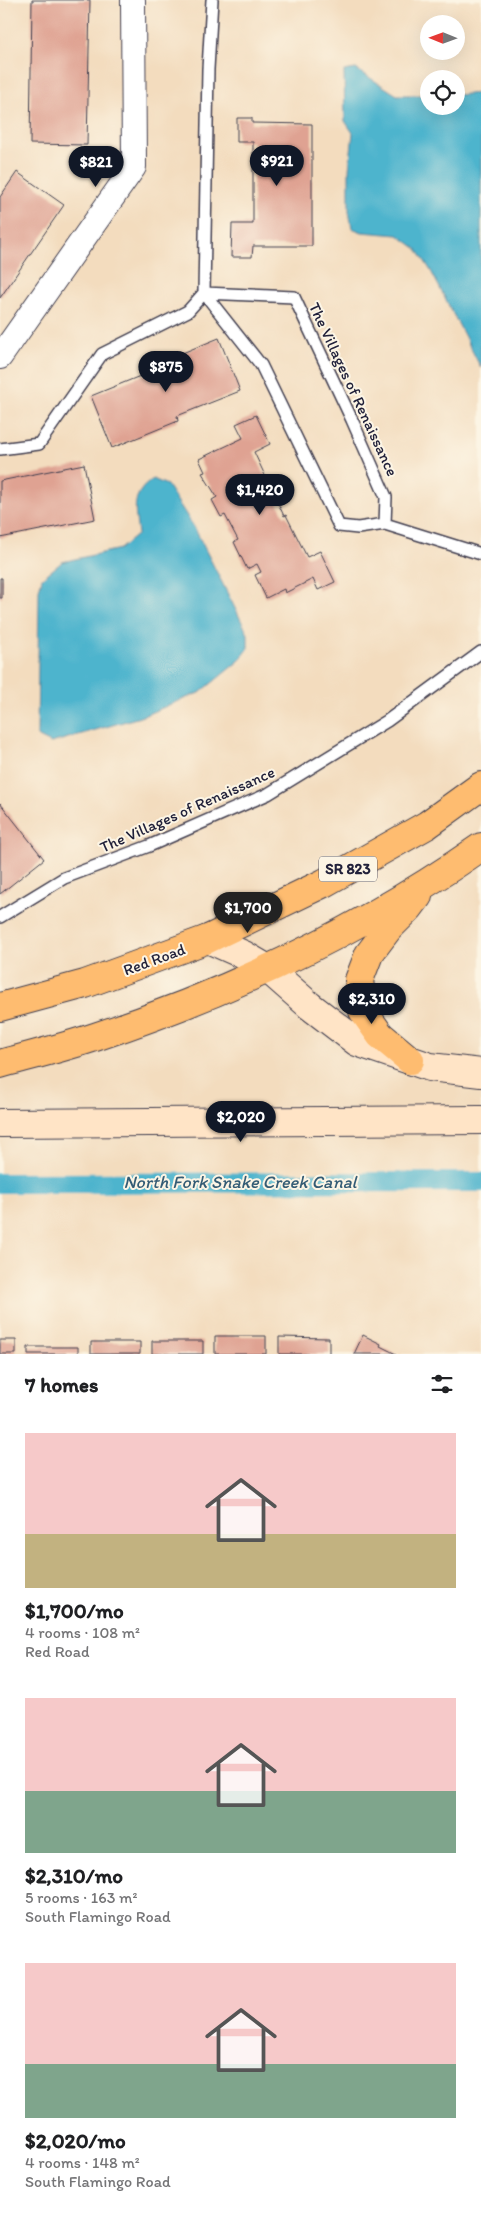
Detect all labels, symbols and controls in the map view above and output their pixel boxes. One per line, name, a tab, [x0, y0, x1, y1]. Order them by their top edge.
north arrow	[420, 15, 465, 60]
map controls	[420, 15, 465, 115]
button: locate	[420, 70, 465, 115]
pin: $921	[247, 144, 307, 187]
pin: $821	[66, 146, 126, 188]
text: $921	[261, 151, 293, 170]
text: $821	[80, 152, 112, 171]
street label: The Villages of Renaissance	[305, 299, 402, 479]
pin: $875	[136, 350, 196, 393]
text: $875	[149, 357, 183, 376]
pin: $1,420	[219, 474, 301, 516]
text: $1,420	[236, 480, 284, 499]
street label: The Villages of Renaissance	[97, 762, 278, 857]
road number: SR 823	[319, 856, 377, 882]
pin: $1,700	[207, 892, 289, 934]
text: $1,700	[225, 898, 271, 917]
street label: Red Road	[121, 939, 188, 979]
pin: $2,310	[331, 982, 413, 1025]
text: $2,310	[349, 989, 395, 1008]
pin: $2,020	[200, 1100, 282, 1143]
text: $2,020	[217, 1107, 265, 1126]
water label: North Fork Snake Creek Canal	[123, 1171, 358, 1193]
icon: filters	[428, 1370, 456, 1398]
text: 7 homes	[25, 1372, 99, 1397]
icon: home	[196, 1465, 286, 1555]
text: $1,700/mo	[25, 1598, 124, 1623]
text: 4 rooms · 108 m²	[25, 1623, 140, 1642]
text: Red Road	[25, 1642, 90, 1661]
icon: home	[196, 1730, 286, 1820]
text: $2,310/mo	[25, 1863, 123, 1888]
text: 5 rooms · 163 m²	[25, 1888, 137, 1907]
text: South Flamingo Road	[25, 1907, 171, 1926]
icon: home	[196, 1995, 286, 2085]
text: $2,020/mo	[25, 2128, 126, 2153]
text: 4 rooms · 148 m²	[25, 2153, 140, 2172]
text: South Flamingo Road	[25, 2172, 171, 2191]

